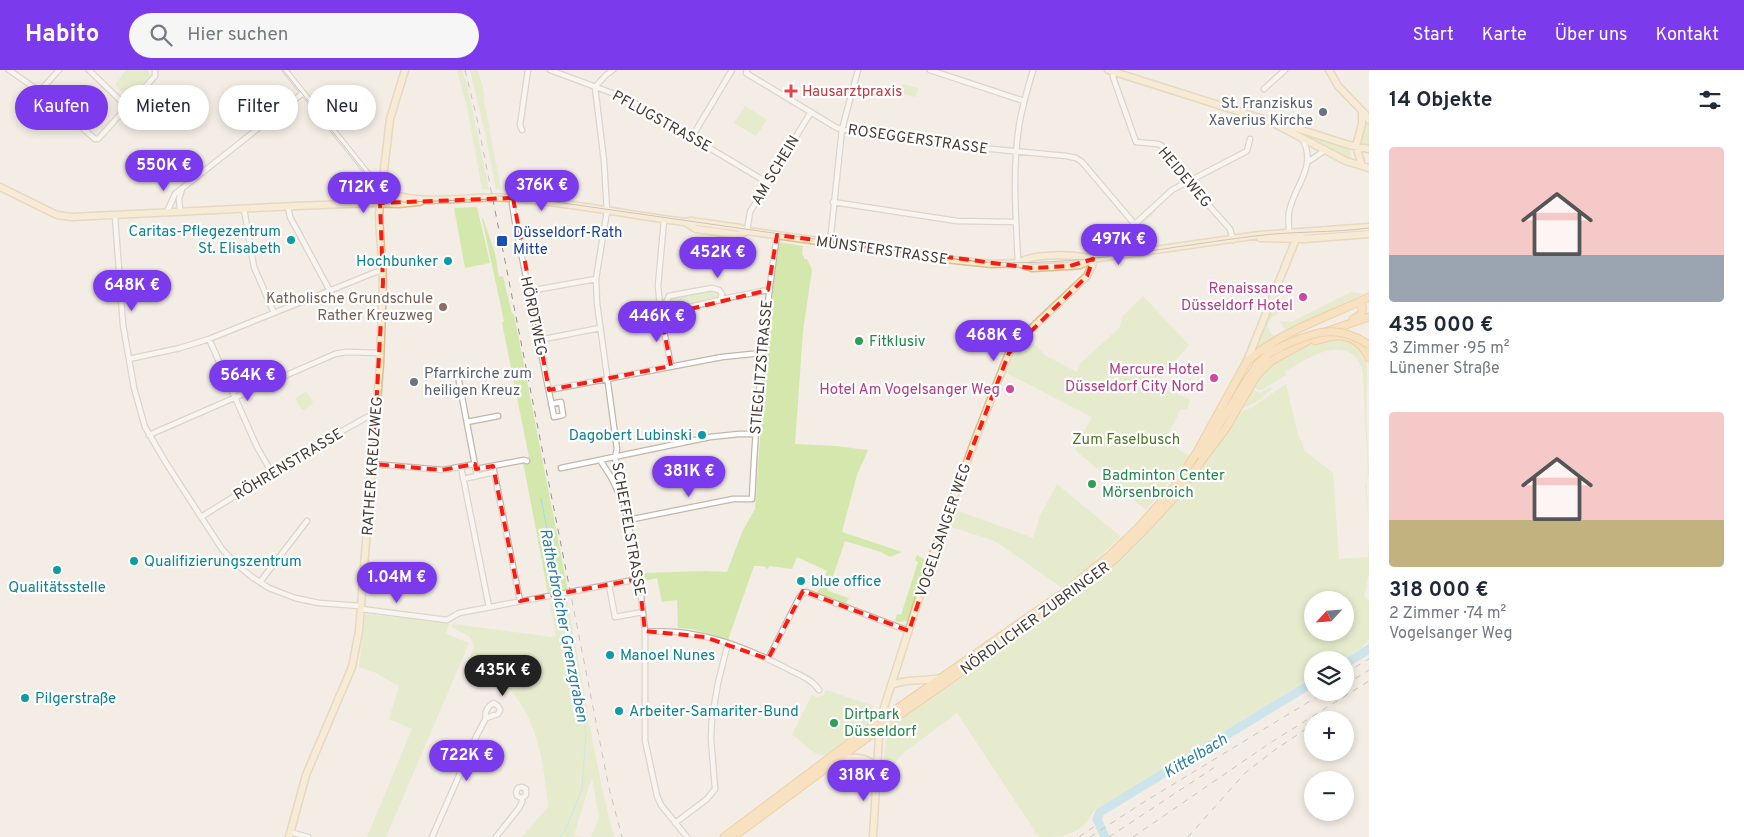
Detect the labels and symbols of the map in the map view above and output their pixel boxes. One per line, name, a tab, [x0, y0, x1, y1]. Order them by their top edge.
place label: Hausarztpraxis	[802, 83, 902, 102]
marker: Hausarztpraxis	[784, 84, 798, 98]
street label: PFLUGSTRASSE	[608, 87, 714, 157]
place label: St. Franziskus Xaverius Kirche	[1208, 95, 1313, 131]
marker: St. Franziskus Xaverius Kirche	[1317, 106, 1329, 118]
street label: ROSEGGERSTRASSE	[846, 121, 989, 160]
street label: AM SCHEIN	[748, 132, 805, 209]
street label: HEIDEWEG	[1153, 144, 1215, 212]
pin: 550K €	[123, 150, 205, 192]
pin: 376K €	[501, 170, 583, 212]
pin: 712K €	[323, 172, 405, 214]
place label: Caritas-Pflegezentrum St. Elisabeth	[128, 223, 281, 259]
place label: Düsseldorf-Rath Mitte	[513, 224, 622, 260]
pin: 497K €	[1078, 224, 1160, 266]
street label: MÜNSTERSTRASSE	[815, 232, 949, 270]
marker: Caritas-Pflegezentrum St. Elisabeth	[285, 234, 297, 246]
marker: Düsseldorf-Rath Mitte	[495, 234, 509, 248]
pin: 452K €	[677, 236, 759, 279]
place label: Hochbunker	[356, 253, 438, 272]
marker: Hochbunker	[442, 255, 454, 267]
pin: 648K €	[91, 270, 173, 312]
street label: HÖRDTWEG	[515, 275, 551, 358]
place label: Renaissance Düsseldorf Hotel	[1181, 280, 1293, 316]
place label: Katholische Grundschule Rather Kreuzweg	[266, 290, 433, 326]
marker: Renaissance Düsseldorf Hotel	[1297, 291, 1309, 303]
street label: STIEGLITZSTRASSE	[747, 299, 778, 435]
pin: 446K €	[616, 300, 698, 343]
marker: Katholische Grundschule Rather Kreuzweg	[437, 301, 449, 313]
pin: 468K €	[953, 320, 1035, 362]
place label: Fitklusiv	[869, 333, 926, 352]
marker: Fitklusiv	[853, 335, 865, 347]
pin: 564K €	[207, 360, 289, 402]
place label: Mercure Hotel Düsseldorf City Nord	[1065, 361, 1204, 397]
place label: Pfarrkirche zum heiligen Kreuz	[424, 365, 532, 401]
marker: Mercure Hotel Düsseldorf City Nord	[1208, 372, 1220, 384]
marker: Pfarrkirche zum heiligen Kreuz	[408, 376, 420, 388]
place label: Hotel Am Vogelsanger Weg	[819, 381, 1000, 400]
marker: Hotel Am Vogelsanger Weg	[1004, 383, 1016, 395]
street label: RATHER KREUZWEG	[359, 396, 388, 537]
street label: RÖHRENSTRASSE	[230, 424, 347, 505]
place label: Dagobert Lubinski	[569, 427, 692, 446]
marker: Dagobert Lubinski	[696, 429, 708, 441]
park label: Zum Faselbusch	[1072, 431, 1180, 450]
pin: 381K €	[648, 456, 730, 498]
street label: SCHEFFELSTRASSE	[606, 461, 649, 598]
street label: VOGELSANGER WEG	[913, 461, 976, 600]
place label: Badminton Center Mörsenbroich	[1102, 467, 1225, 503]
marker: Badminton Center Mörsenbroich	[1086, 478, 1098, 490]
water label: Ratherbroicher Grenzgraben	[534, 527, 592, 724]
place label: Qualifizierungszentrum	[144, 553, 302, 572]
marker: Qualifizierungszentrum	[128, 555, 140, 567]
street label: NÖRDLICHER ZUBRINGER	[957, 558, 1114, 680]
pin: 1.04M €	[351, 562, 443, 604]
marker: Qualitätsstelle	[51, 564, 63, 576]
place label: blue office	[811, 573, 881, 592]
marker: blue office	[795, 575, 807, 587]
place label: Qualitätsstelle	[8, 579, 106, 598]
north arrow	[1304, 591, 1354, 641]
place label: Manoel Nunes	[620, 647, 715, 666]
marker: Manoel Nunes	[604, 649, 616, 661]
pin: 435K €	[462, 654, 544, 697]
place label: Pilgerstraße	[35, 690, 116, 709]
marker: Pilgerstraße	[19, 692, 31, 704]
place label: Arbeiter-Samariter-Bund	[629, 703, 799, 722]
marker: Arbeiter-Samariter-Bund	[613, 705, 625, 717]
place label: Dirtpark Düsseldorf	[844, 706, 916, 742]
marker: Dirtpark Düsseldorf	[828, 717, 840, 729]
water label: Kittelbach	[1161, 730, 1232, 783]
pin: 722K €	[426, 740, 508, 782]
pin: 318K €	[823, 760, 905, 802]

